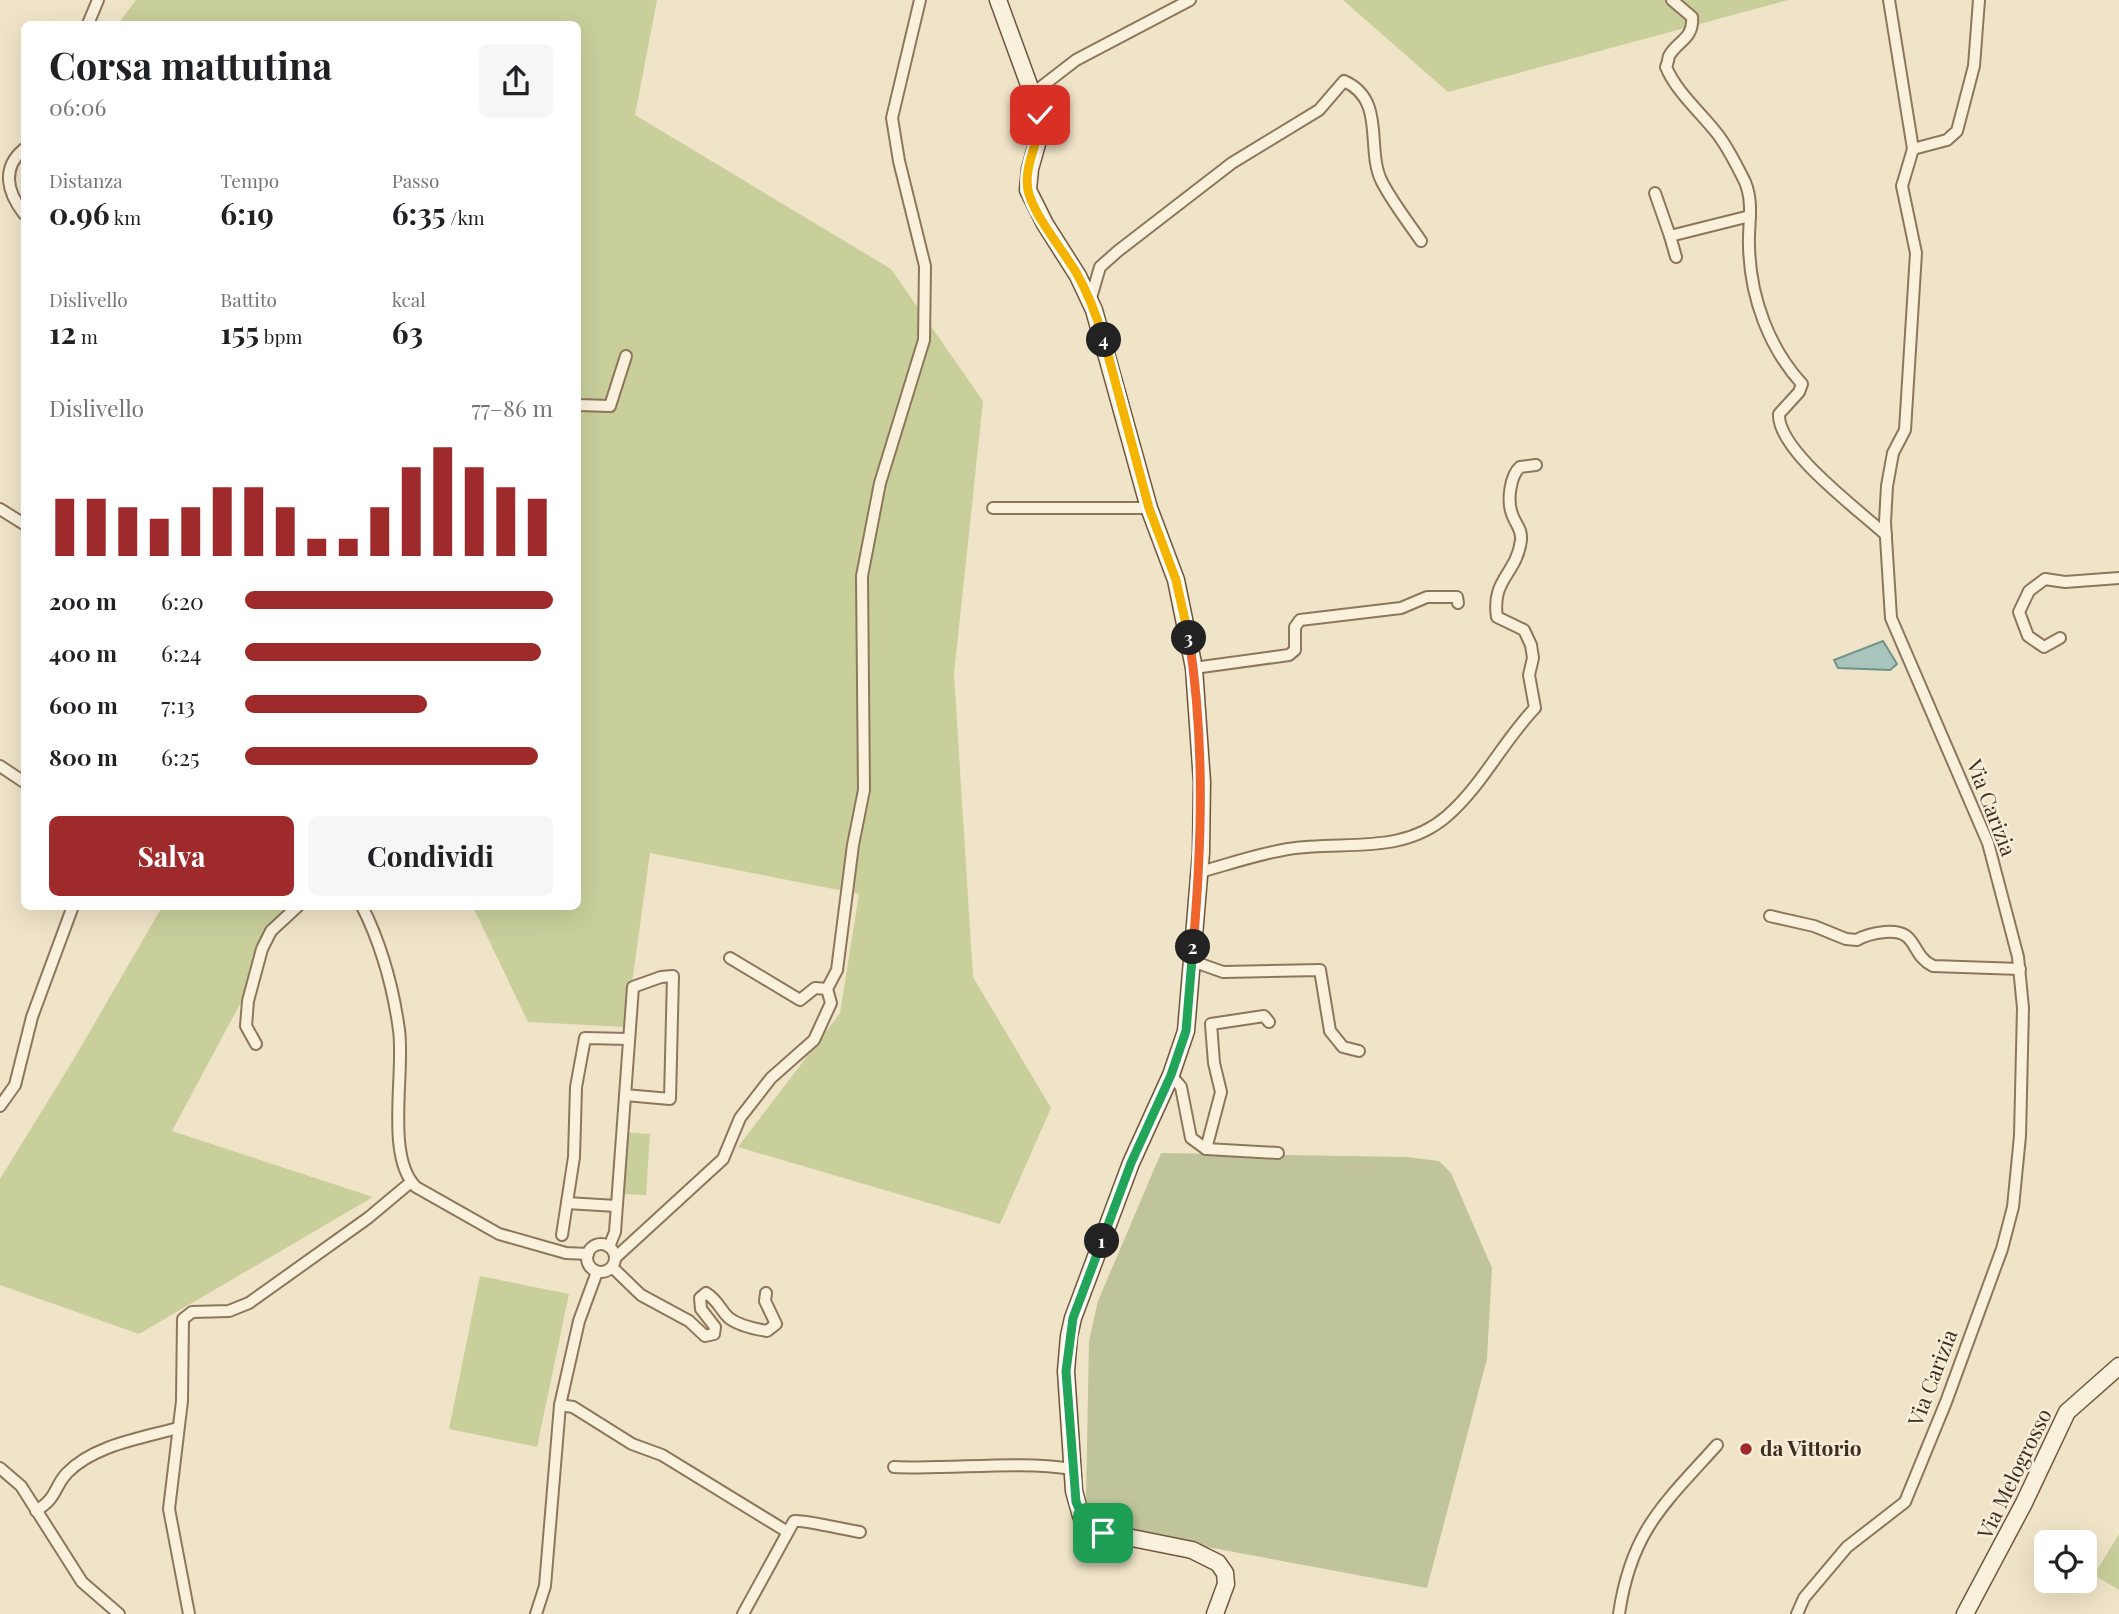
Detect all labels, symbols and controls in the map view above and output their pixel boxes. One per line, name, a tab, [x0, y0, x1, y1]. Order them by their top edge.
text: Corsa mattutina	[49, 39, 332, 90]
button: share	[479, 44, 553, 118]
pin	[1010, 85, 1070, 145]
text: 06:06	[49, 91, 107, 122]
icon: check	[1021, 96, 1059, 134]
text: Distanza	[49, 167, 123, 193]
text: Tempo	[220, 167, 279, 193]
text: Passo	[392, 167, 440, 193]
text: 0.96	[49, 193, 110, 233]
text: 6:19	[220, 193, 274, 233]
text: 6:35	[392, 193, 446, 233]
text: km	[110, 204, 141, 230]
text: /km	[446, 204, 485, 230]
text: Dislivello	[49, 286, 128, 312]
text: Battito	[220, 286, 277, 312]
text: kcal	[392, 286, 426, 312]
text: 12	[49, 312, 76, 352]
text: 155	[220, 312, 259, 352]
text: 63	[392, 312, 423, 352]
pin: 4	[1086, 322, 1122, 358]
text: m	[76, 323, 98, 349]
text: bpm	[259, 323, 302, 349]
text: 4	[1098, 326, 1109, 352]
text: Dislivello	[49, 392, 144, 423]
text: 77–86 m	[471, 392, 553, 423]
text: 200 m	[49, 585, 117, 616]
text: 6:20	[161, 585, 204, 616]
pin: 3	[1172, 620, 1206, 656]
text: 3	[1184, 624, 1193, 650]
text: 400 m	[49, 637, 117, 668]
text: 6:24	[161, 637, 201, 668]
text: 600 m	[49, 689, 118, 720]
text: 7:13	[161, 689, 195, 720]
text: 800 m	[49, 741, 118, 772]
text: 6:25	[161, 741, 200, 772]
street label: Via Carizia	[1961, 754, 2024, 860]
button: Salva	[49, 816, 294, 896]
button: Condividi	[308, 816, 553, 896]
pin: 2	[1176, 930, 1210, 964]
text: 2	[1188, 933, 1197, 959]
pin: 1	[1084, 1224, 1120, 1258]
text: 1	[1098, 1227, 1105, 1253]
street label: Via Carizia	[1900, 1325, 1963, 1430]
street label: Via Melogrosso	[1969, 1403, 2057, 1544]
place label: da Vittorio	[1760, 1433, 1862, 1461]
marker: da Vittorio	[1738, 1441, 1754, 1457]
pin	[1073, 1503, 1133, 1563]
icon: arrive	[1084, 1514, 1122, 1552]
map controls	[2034, 1530, 2097, 1593]
button: locate	[2034, 1530, 2097, 1593]

